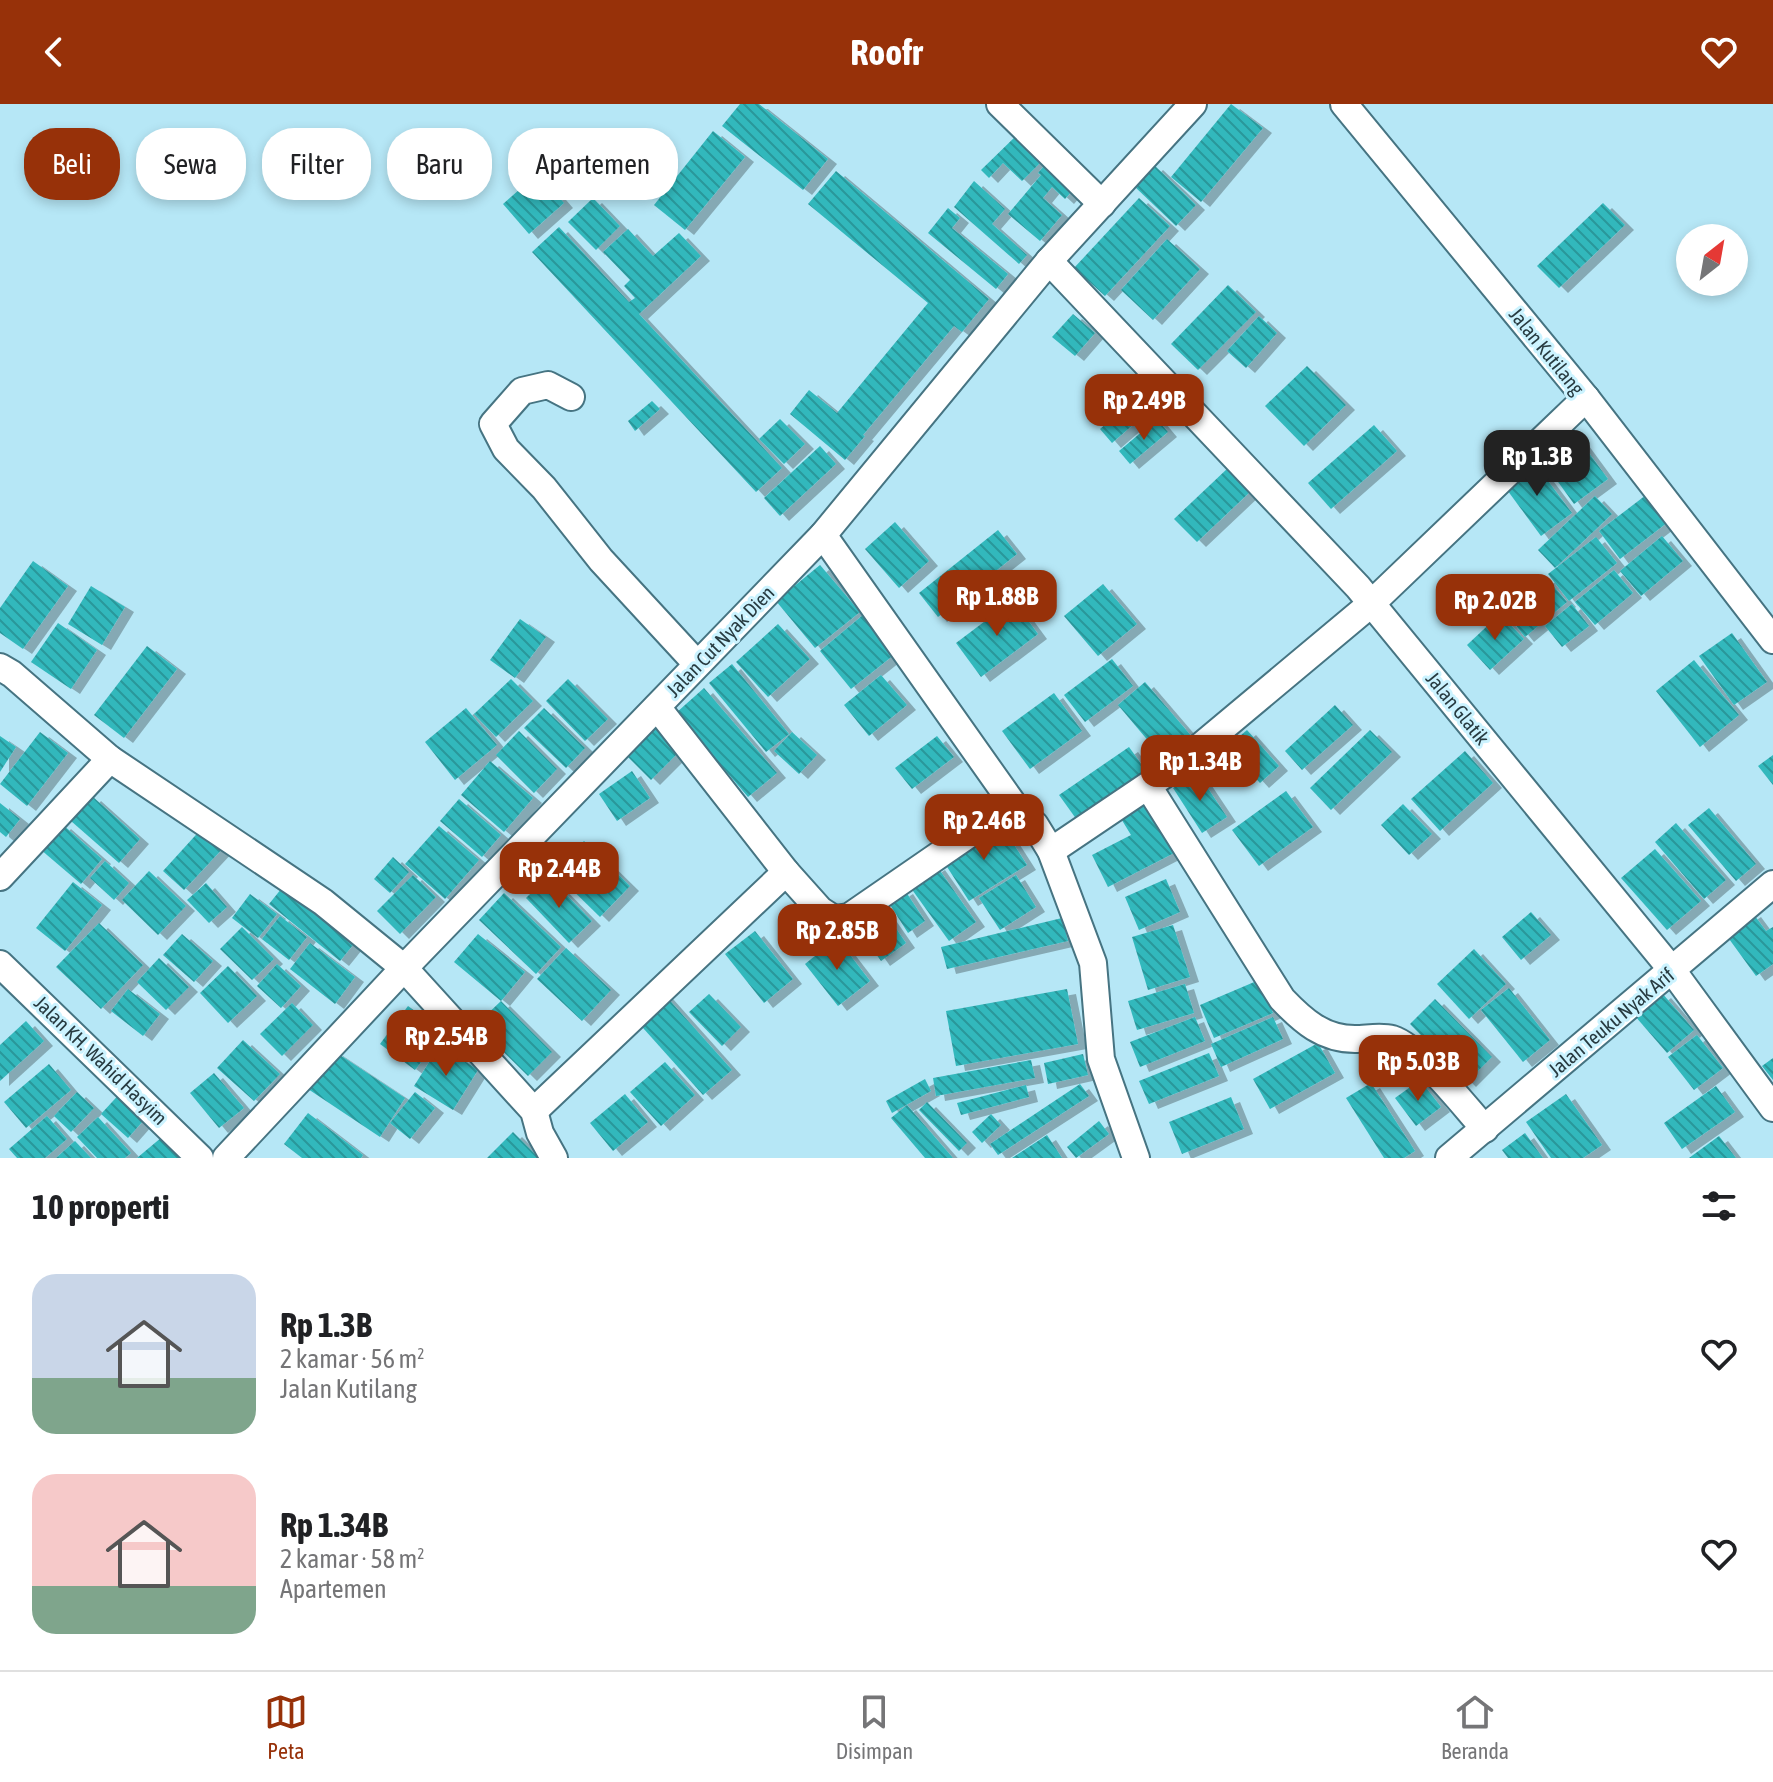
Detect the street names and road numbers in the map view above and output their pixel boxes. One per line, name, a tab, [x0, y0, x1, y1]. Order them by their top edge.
street label: Jalan Kutilang	[1505, 303, 1589, 399]
street label: Jalan Cut Nyak Dien	[661, 581, 779, 701]
street label: Jalan Glatik	[1422, 667, 1494, 749]
street label: Jalan Teuku Nyak Arif	[1544, 963, 1679, 1081]
street label: Jalan KH. Wahid Hasyim	[30, 991, 172, 1129]

